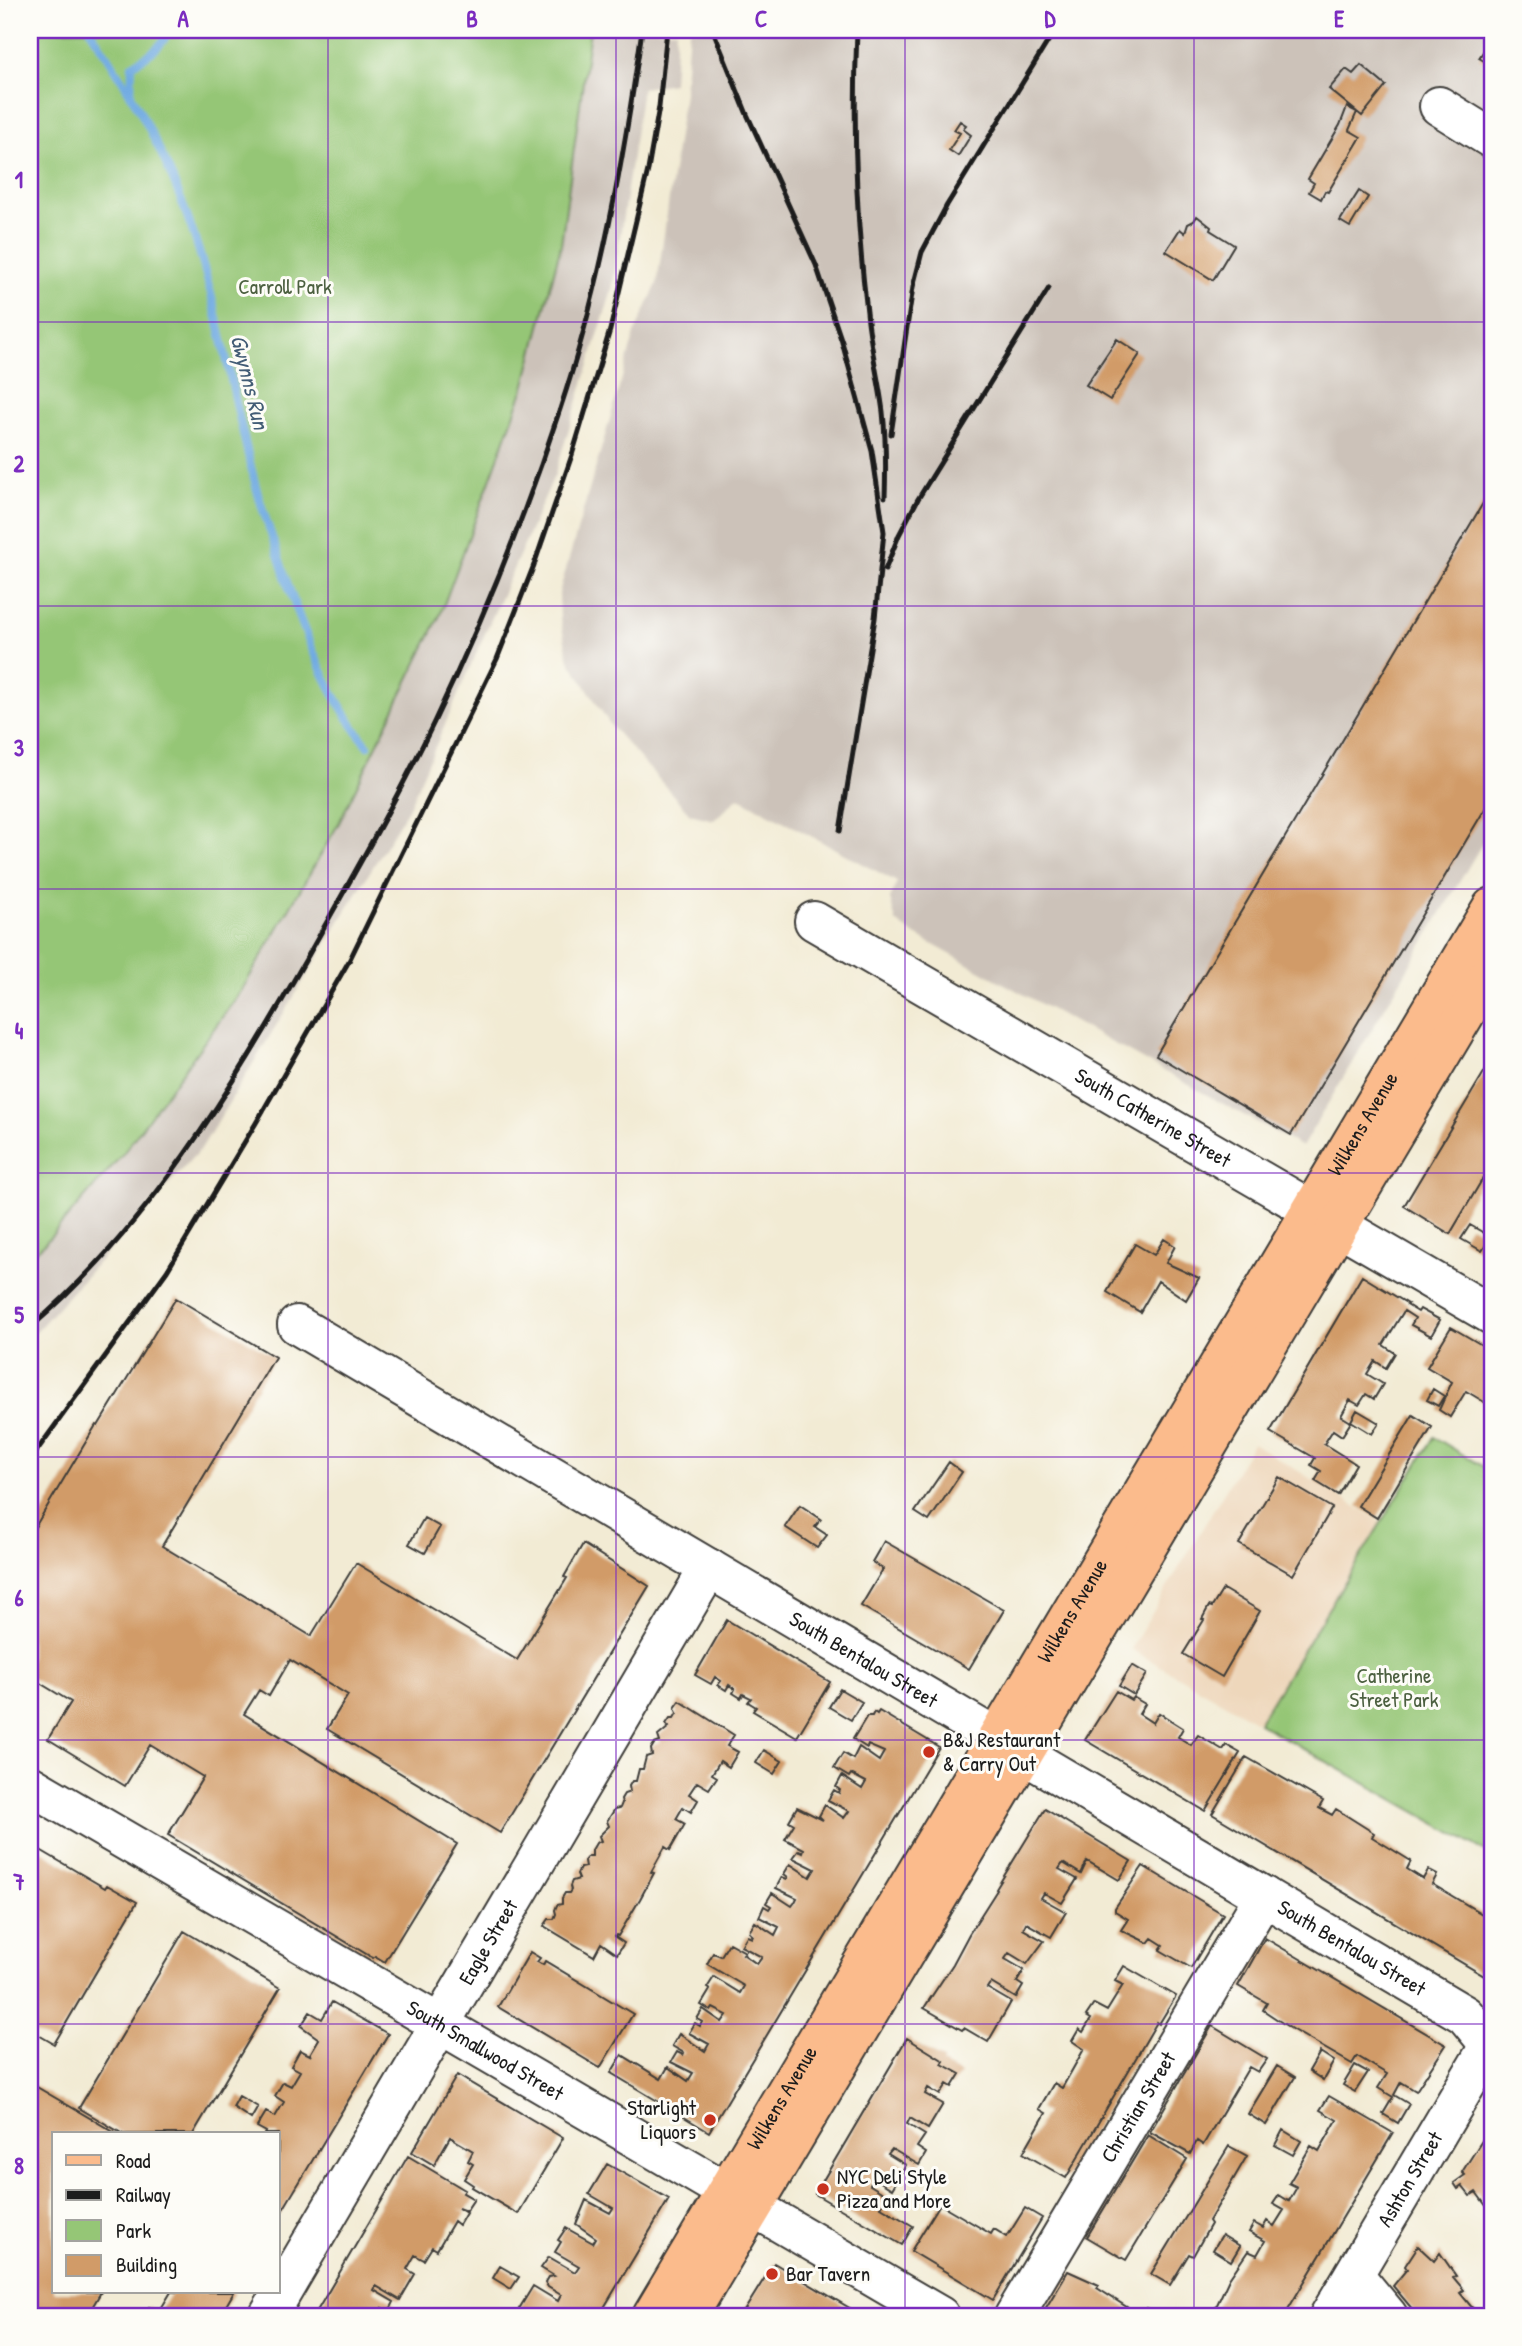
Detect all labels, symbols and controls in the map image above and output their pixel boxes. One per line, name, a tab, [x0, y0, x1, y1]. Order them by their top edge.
text: A	[177, 3, 189, 34]
text: B	[466, 3, 478, 34]
text: C	[755, 3, 767, 34]
text: D	[1045, 3, 1057, 34]
text: E	[1334, 3, 1345, 34]
text: 1	[15, 164, 23, 195]
park label: Carroll Park	[238, 272, 332, 301]
water label: Gwynns Run	[223, 331, 278, 434]
text: 2	[14, 448, 25, 479]
text: 3	[14, 732, 24, 763]
text: 4	[15, 1015, 24, 1046]
street label: South Catherine Street	[1070, 1061, 1237, 1175]
street label: Wilkens Avenue	[1320, 1066, 1404, 1181]
text: 5	[14, 1299, 24, 1330]
street label: Wilkens Avenue	[1030, 1553, 1114, 1668]
text: 6	[14, 1582, 24, 1613]
street label: South Bentalou Street	[784, 1604, 944, 1715]
park label: Catherine Street Park	[1350, 1661, 1439, 1714]
place label: B&J Restaurant & Carry Out	[943, 1725, 1061, 1778]
marker: B&J Restaurant & Carry Out	[921, 1744, 937, 1760]
text: 7	[12, 1866, 25, 1897]
street label: Eagle Street	[451, 1893, 525, 1990]
street label: South Bentalou Street	[1272, 1893, 1432, 2003]
street label: South Smallwood Street	[402, 1993, 570, 2108]
street label: Wilkens Avenue	[739, 2040, 824, 2155]
street label: Christian Street	[1094, 2045, 1183, 2168]
place label: Starlight Liquors	[627, 2093, 697, 2146]
marker: Starlight Liquors	[702, 2112, 718, 2128]
street label: Ashton Street	[1370, 2125, 1450, 2232]
legend	[52, 2132, 280, 2294]
text: Road	[116, 2146, 150, 2175]
text: 8	[14, 2150, 24, 2181]
place label: NYC Deli Style Pizza and More	[837, 2162, 951, 2215]
text: Railway	[116, 2180, 171, 2209]
marker: NYC Deli Style Pizza and More	[815, 2181, 831, 2197]
text: Park	[116, 2216, 151, 2245]
text: Building	[116, 2250, 177, 2279]
place label: Bar Tavern	[786, 2259, 870, 2288]
marker: Bar Tavern	[764, 2266, 780, 2282]

